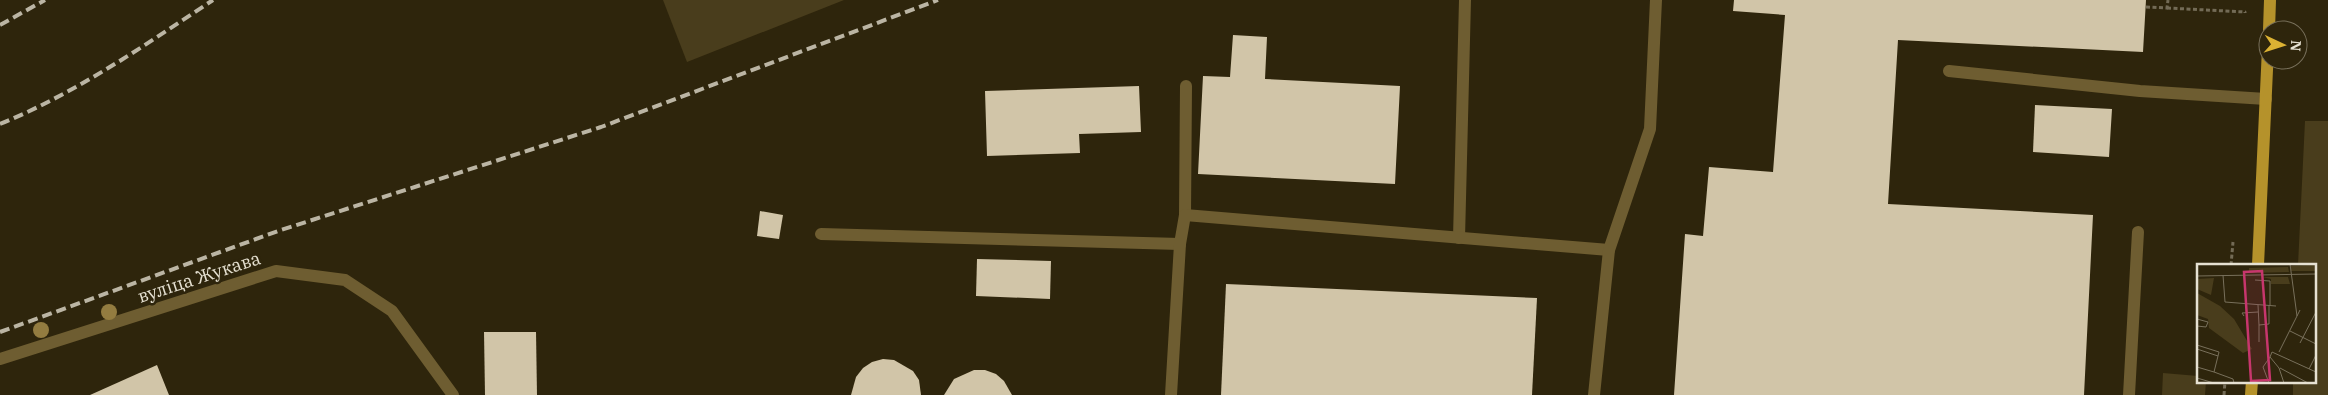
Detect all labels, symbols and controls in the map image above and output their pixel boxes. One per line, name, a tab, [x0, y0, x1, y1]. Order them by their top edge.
north arrow	[2258, 20, 2308, 70]
text: N	[2287, 40, 2305, 52]
street label: вуліца Жукава	[135, 246, 264, 308]
inset map	[2197, 264, 2316, 382]

